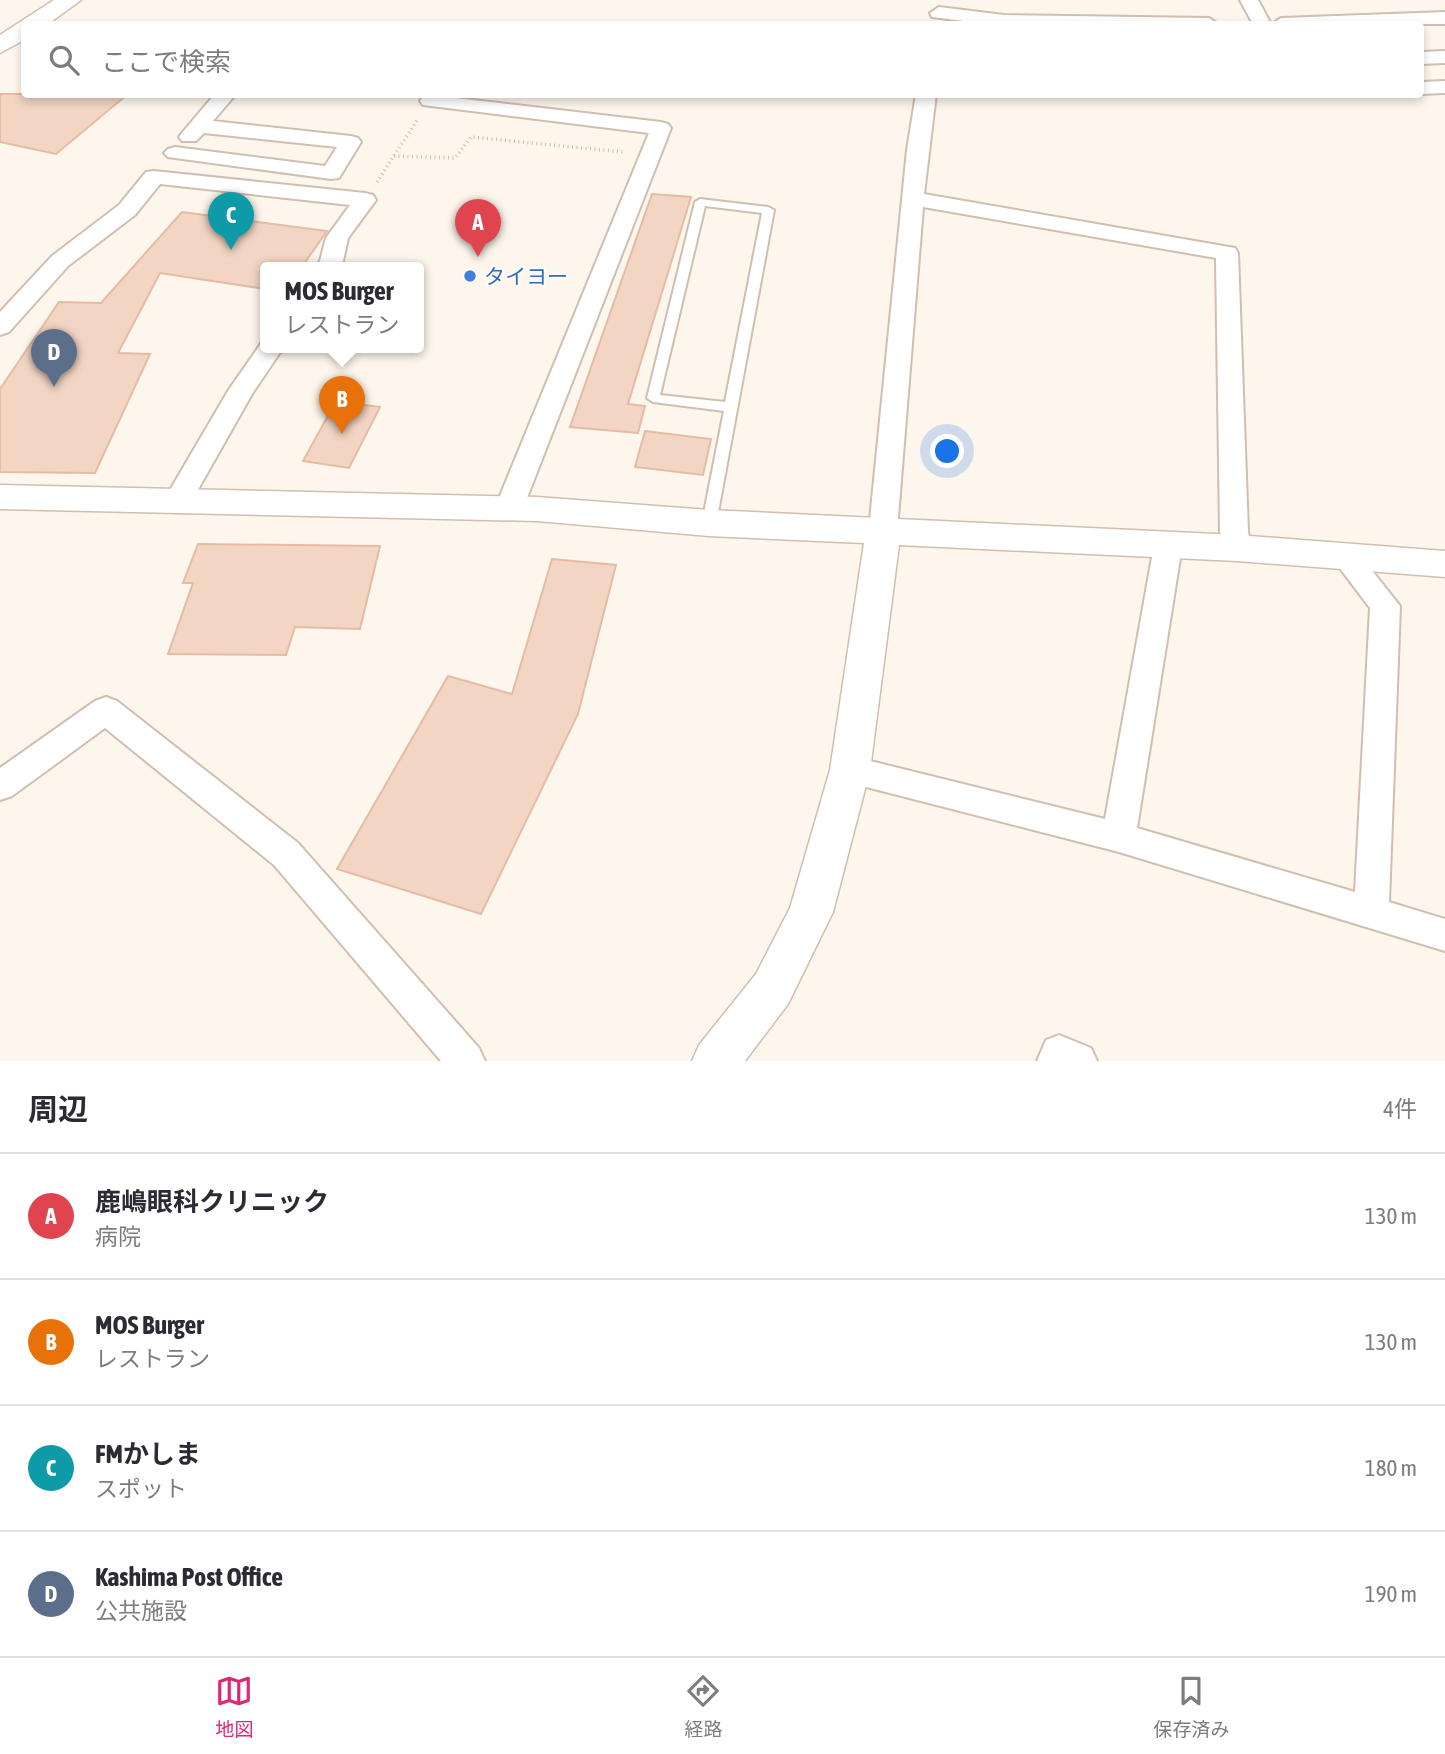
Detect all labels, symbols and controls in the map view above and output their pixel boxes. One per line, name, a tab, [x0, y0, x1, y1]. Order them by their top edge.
search box	[21, 21, 1424, 98]
icon: search	[45, 41, 83, 79]
text: ここで検索	[101, 47, 231, 77]
pin: C	[208, 192, 254, 250]
pin: A	[455, 199, 501, 257]
popup	[260, 262, 424, 353]
place label: タイヨー	[484, 264, 568, 288]
marker: タイヨー	[462, 268, 478, 284]
text: MOS Burger	[285, 276, 394, 306]
text: レストラン	[285, 312, 400, 338]
pin: D	[31, 329, 77, 387]
pin: B	[319, 376, 365, 434]
your location	[930, 434, 964, 468]
text: 周辺	[28, 1092, 88, 1126]
text: 4件	[1383, 1096, 1417, 1122]
text: 鹿嶋眼科クリニック	[95, 1187, 329, 1217]
text: A	[45, 1203, 57, 1229]
text: 130 m	[1365, 1203, 1417, 1229]
text: 病院	[95, 1224, 141, 1250]
text: MOS Burger	[95, 1310, 204, 1340]
text: B	[46, 1329, 56, 1355]
text: 130 m	[1365, 1329, 1417, 1355]
text: レストラン	[95, 1346, 210, 1372]
text: FMかしま	[95, 1439, 201, 1469]
text: C	[46, 1455, 56, 1481]
text: 180 m	[1365, 1455, 1417, 1481]
text: スポット	[95, 1476, 187, 1502]
text: Kashima Post Office	[95, 1562, 283, 1592]
text: D	[45, 1581, 57, 1607]
text: 190 m	[1365, 1581, 1417, 1607]
text: 公共施設	[95, 1598, 187, 1624]
tab: 地図	[215, 1672, 254, 1741]
tab: 経路	[684, 1672, 723, 1741]
tab: 保存済み	[1153, 1672, 1230, 1741]

